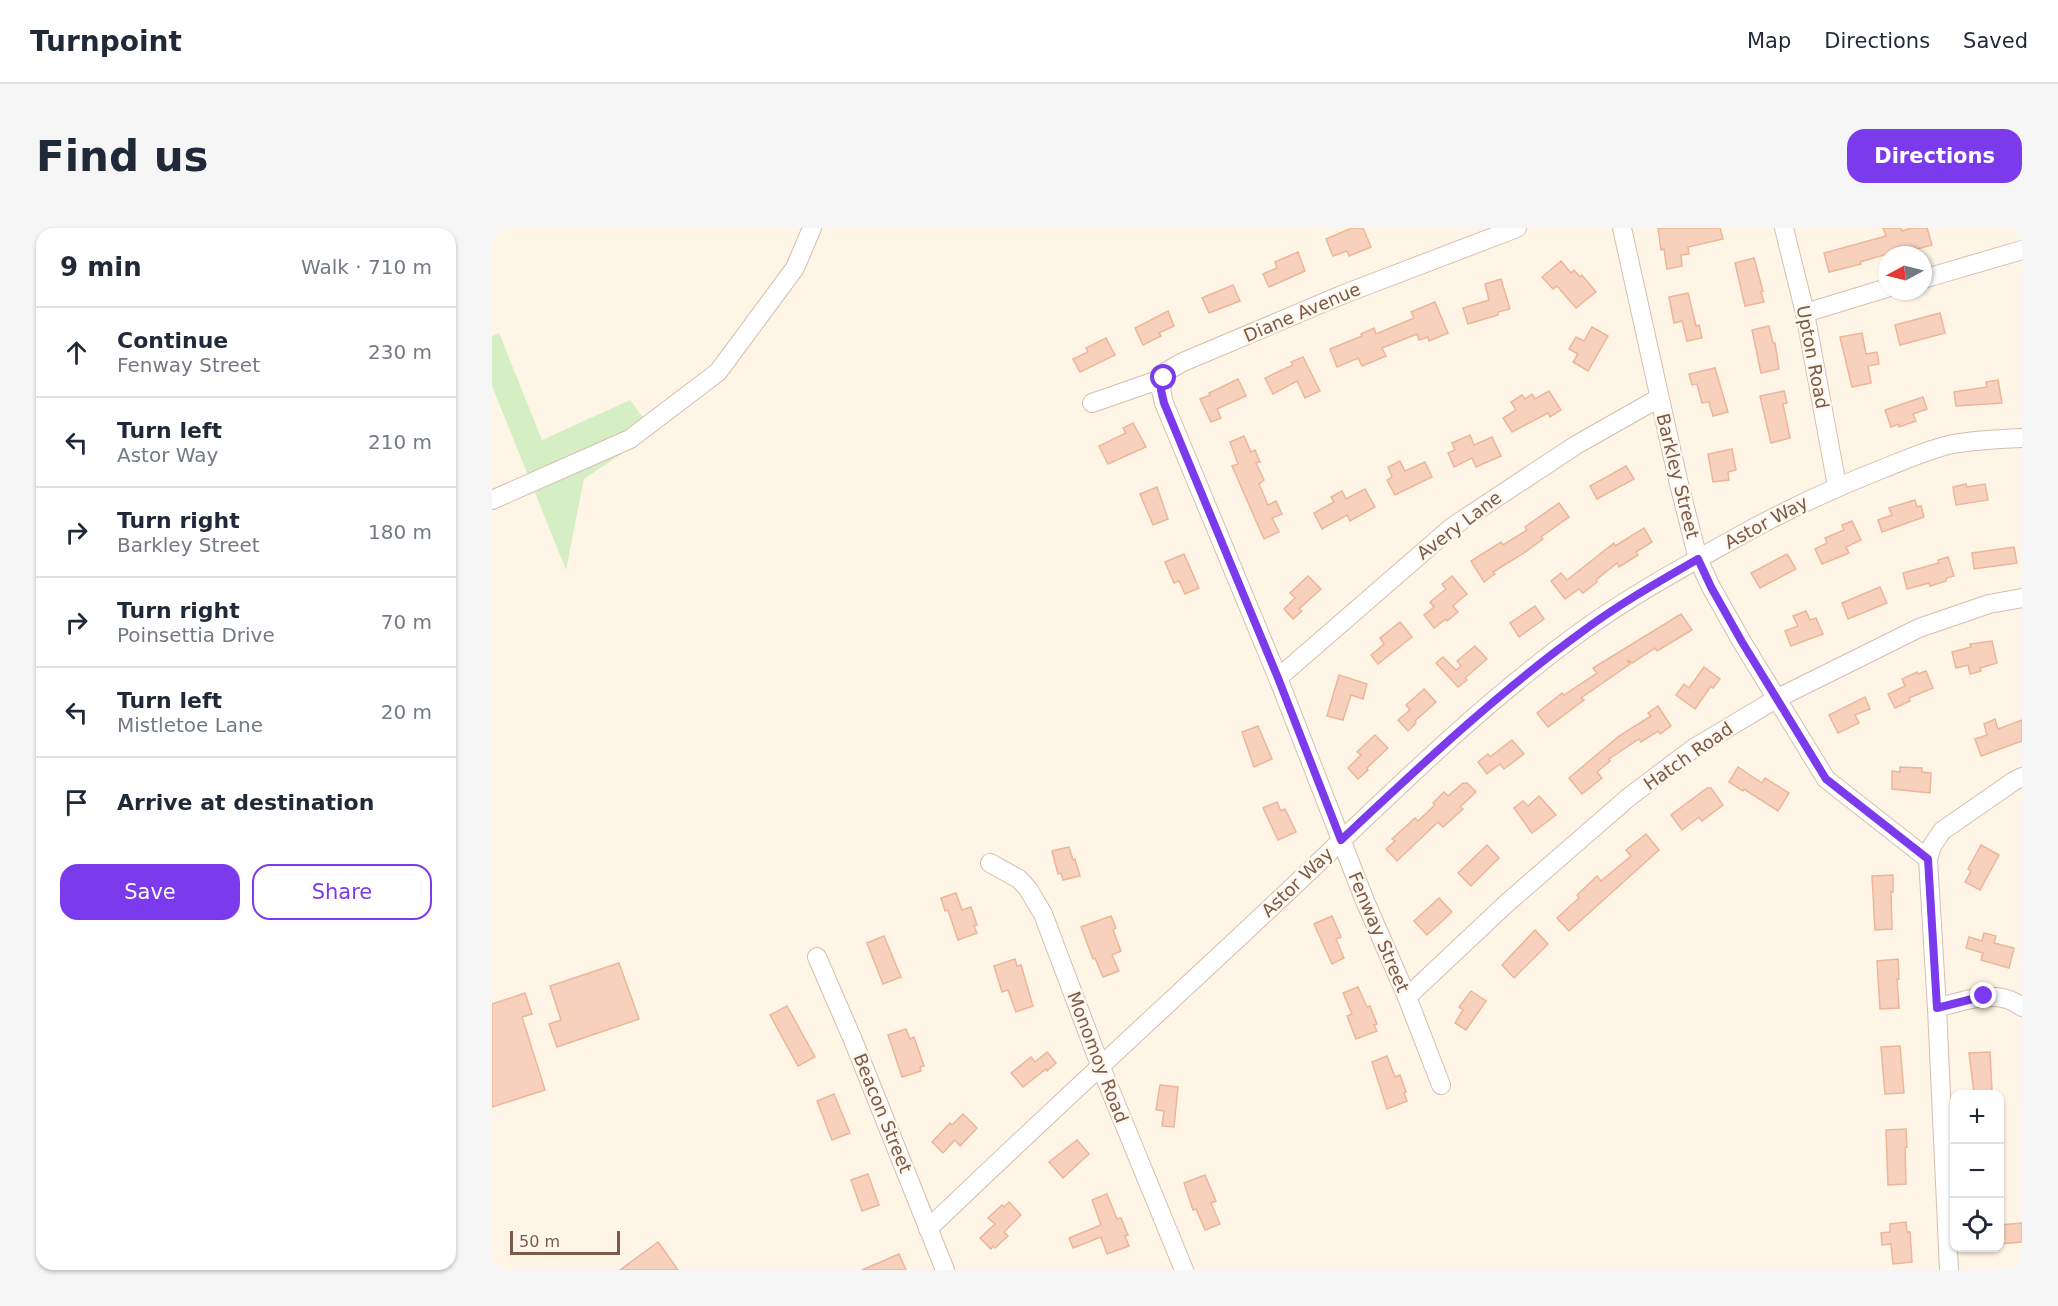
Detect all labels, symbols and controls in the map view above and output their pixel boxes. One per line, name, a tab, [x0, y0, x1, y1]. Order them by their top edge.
text: Turnpoint	[30, 25, 182, 58]
text: Map	[1747, 29, 1791, 53]
text: Directions	[1824, 29, 1930, 53]
text: Saved	[1963, 29, 2028, 53]
button: Directions	[1847, 129, 2022, 183]
text: Find us	[36, 132, 209, 181]
north arrow	[1878, 246, 1932, 300]
text: 9 min	[60, 252, 142, 282]
text: Walk · 710 m	[301, 255, 432, 279]
street label: Diane Avenue	[1240, 278, 1364, 346]
street label: Upton Road	[1793, 303, 1833, 411]
text: Continue	[117, 328, 228, 353]
icon: ahead	[60, 336, 93, 369]
text: 230 m	[368, 340, 432, 364]
text: Fenway Street	[117, 353, 260, 377]
route start	[1150, 364, 1176, 390]
street label: Barkley Street	[1652, 411, 1704, 541]
text: Turn left	[117, 418, 222, 443]
icon: left	[60, 426, 93, 459]
text: 210 m	[368, 430, 432, 454]
text: Astor Way	[117, 443, 218, 467]
street label: Avery Lane	[1413, 486, 1505, 564]
street label: Astor Way	[1721, 491, 1812, 553]
text: Turn right	[117, 508, 240, 533]
icon: right	[60, 516, 93, 549]
text: 180 m	[368, 520, 432, 544]
text: Barkley Street	[117, 533, 260, 557]
text: Turn right	[117, 598, 240, 623]
icon: right	[60, 606, 93, 639]
text: 70 m	[381, 610, 432, 634]
text: Poinsettia Drive	[117, 623, 275, 647]
text: Turn left	[117, 688, 222, 713]
icon: left	[60, 696, 93, 729]
text: 20 m	[381, 700, 432, 724]
text: Mistletoe Lane	[117, 713, 263, 737]
street label: Hatch Road	[1639, 718, 1737, 794]
icon: arrive	[60, 786, 93, 819]
text: Arrive at destination	[117, 790, 374, 815]
street label: Astor Way	[1257, 843, 1337, 921]
button: Save	[60, 864, 240, 920]
button: Share	[252, 864, 432, 920]
street label: Fenway Street	[1344, 869, 1414, 995]
route end	[1970, 982, 1996, 1008]
street label: Monomoy Road	[1063, 988, 1133, 1126]
street label: Beacon Street	[849, 1050, 917, 1176]
map controls	[1950, 1090, 2004, 1252]
button: +	[1950, 1090, 2004, 1144]
button: −	[1950, 1144, 2004, 1198]
button: locate	[1950, 1198, 2004, 1252]
scale bar	[510, 1228, 620, 1256]
text: 50 m	[519, 1232, 560, 1251]

